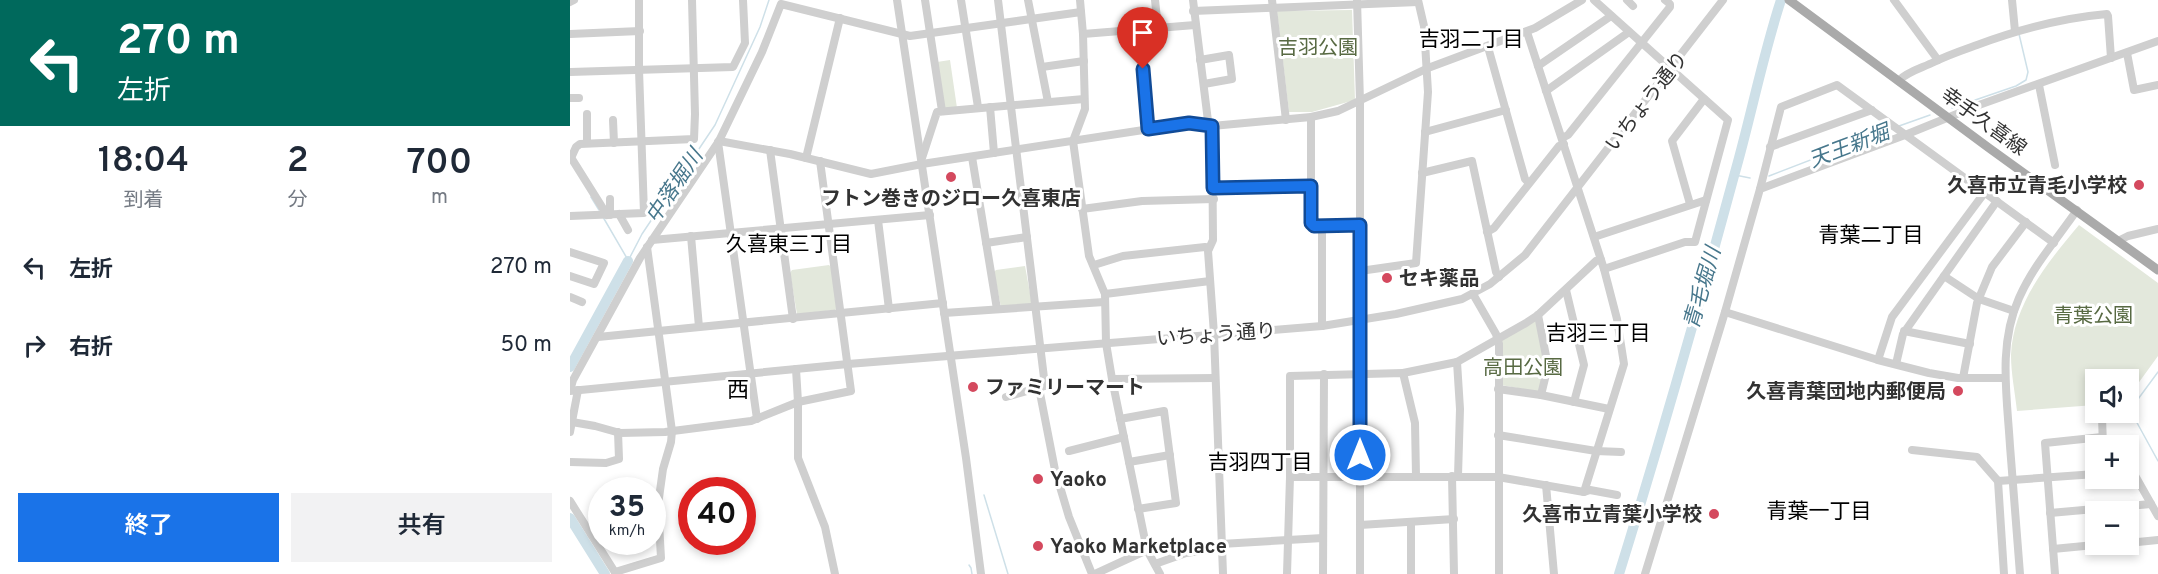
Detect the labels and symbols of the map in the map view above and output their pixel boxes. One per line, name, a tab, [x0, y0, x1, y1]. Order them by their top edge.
pin	[1117, 7, 1168, 69]
district label: 吉羽二丁目	[1419, 27, 1524, 54]
park label: 吉羽公園	[1278, 36, 1358, 62]
street label: いちょう通り	[1600, 47, 1695, 158]
street label: 幸手久喜線	[1935, 83, 2031, 163]
water label: 天王新堀	[1805, 119, 1896, 175]
water label: 中落堀川	[641, 143, 711, 229]
marker: フトン巻きのジロー久喜東店	[944, 170, 958, 184]
place label: 久喜市立青毛小学校	[1947, 174, 2127, 200]
marker: 久喜市立青毛小学校	[2132, 178, 2146, 192]
place label: フトン巻きのジロー久喜東店	[821, 187, 1081, 213]
district label: 青葉二丁目	[1819, 223, 1924, 250]
district label: 久喜東三丁目	[726, 232, 852, 259]
water label: 青毛堀川	[1679, 242, 1729, 333]
place label: セキ薬品	[1399, 267, 1479, 293]
marker: セキ薬品	[1380, 271, 1394, 285]
park label: 青葉公園	[2053, 304, 2133, 330]
street label: いちょう通り	[1155, 319, 1277, 353]
district label: 吉羽三丁目	[1546, 321, 1651, 348]
park label: 高田公園	[1483, 356, 1563, 382]
place label: ファミリーマート	[985, 376, 1145, 402]
district label: 西	[727, 378, 749, 405]
marker: ファミリーマート	[966, 380, 980, 394]
place label: 久喜青葉団地内郵便局	[1746, 380, 1946, 406]
marker: 久喜青葉団地内郵便局	[1951, 384, 1965, 398]
position arrow	[1328, 423, 1392, 487]
district label: 吉羽四丁目	[1208, 450, 1313, 477]
place label: Yaoko	[1050, 468, 1107, 494]
marker: Yaoko	[1031, 472, 1045, 486]
speed limit sign: 40	[678, 477, 756, 555]
district label: 青葉一丁目	[1767, 499, 1872, 526]
place label: 久喜市立青葉小学校	[1522, 503, 1702, 529]
marker: 久喜市立青葉小学校	[1707, 507, 1721, 521]
place label: Yaoko Marketplace	[1050, 535, 1227, 561]
marker: Yaoko Marketplace	[1031, 539, 1045, 553]

